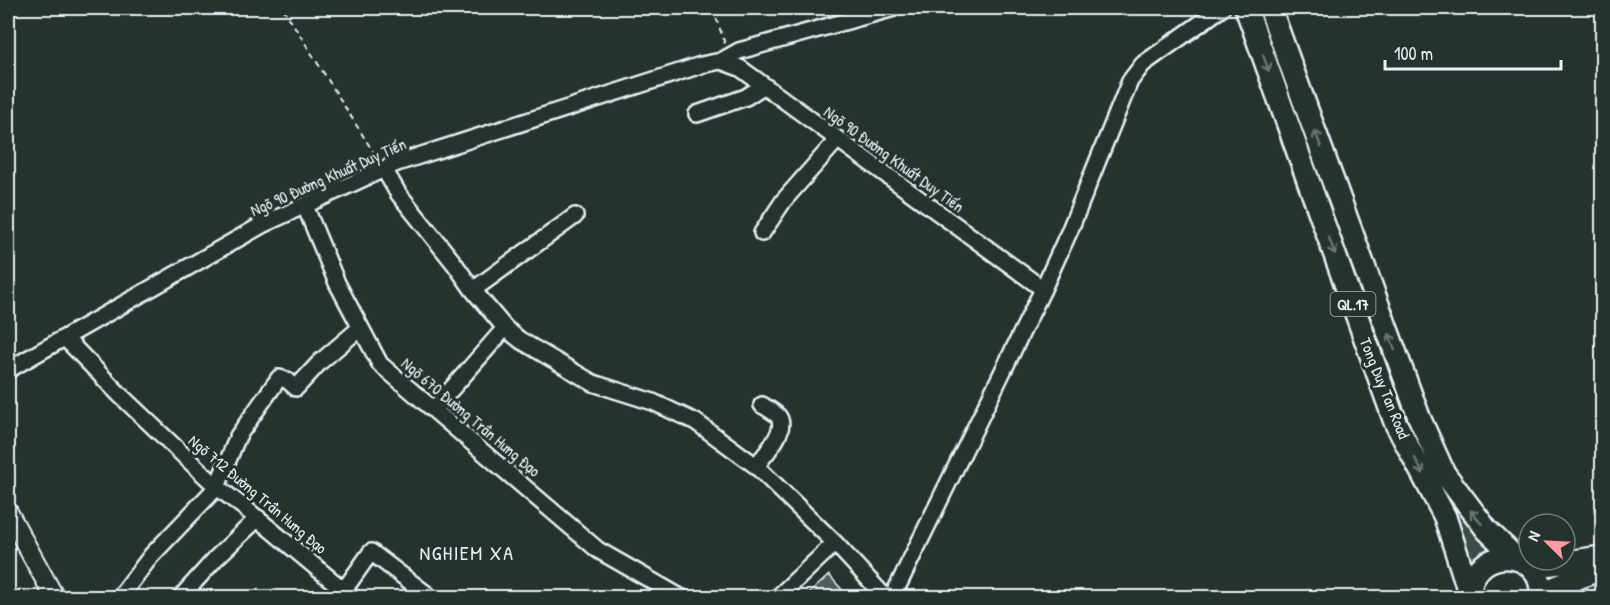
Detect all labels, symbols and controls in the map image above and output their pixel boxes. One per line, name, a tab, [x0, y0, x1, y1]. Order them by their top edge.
scale bar	[1385, 33, 1560, 71]
text: 100 m	[1394, 41, 1433, 66]
one-way arrow	[1261, 53, 1272, 71]
street label: Ngõ 90 Đường Khuất Duy Tiến	[819, 101, 969, 217]
one-way arrow	[1312, 130, 1323, 149]
street label: Ngõ 90 Đường Khuất Duy Tiến	[247, 133, 409, 221]
one-way arrow	[1327, 236, 1338, 255]
road number: QL.17	[1330, 292, 1376, 316]
one-way arrow	[1385, 333, 1396, 352]
street label: Tong Duy Tan Road	[1355, 334, 1415, 442]
street label: Ngõ 670 Đường Trần Hưng Đạo	[397, 352, 545, 482]
street label: Ngõ 712 Đường Trần Hưng Đạo	[184, 429, 332, 559]
one-way arrow	[1413, 457, 1425, 474]
one-way arrow	[1470, 509, 1483, 525]
north arrow	[1517, 512, 1577, 572]
text: N	[1522, 527, 1545, 544]
district label: NGHIEM XA	[420, 539, 514, 566]

